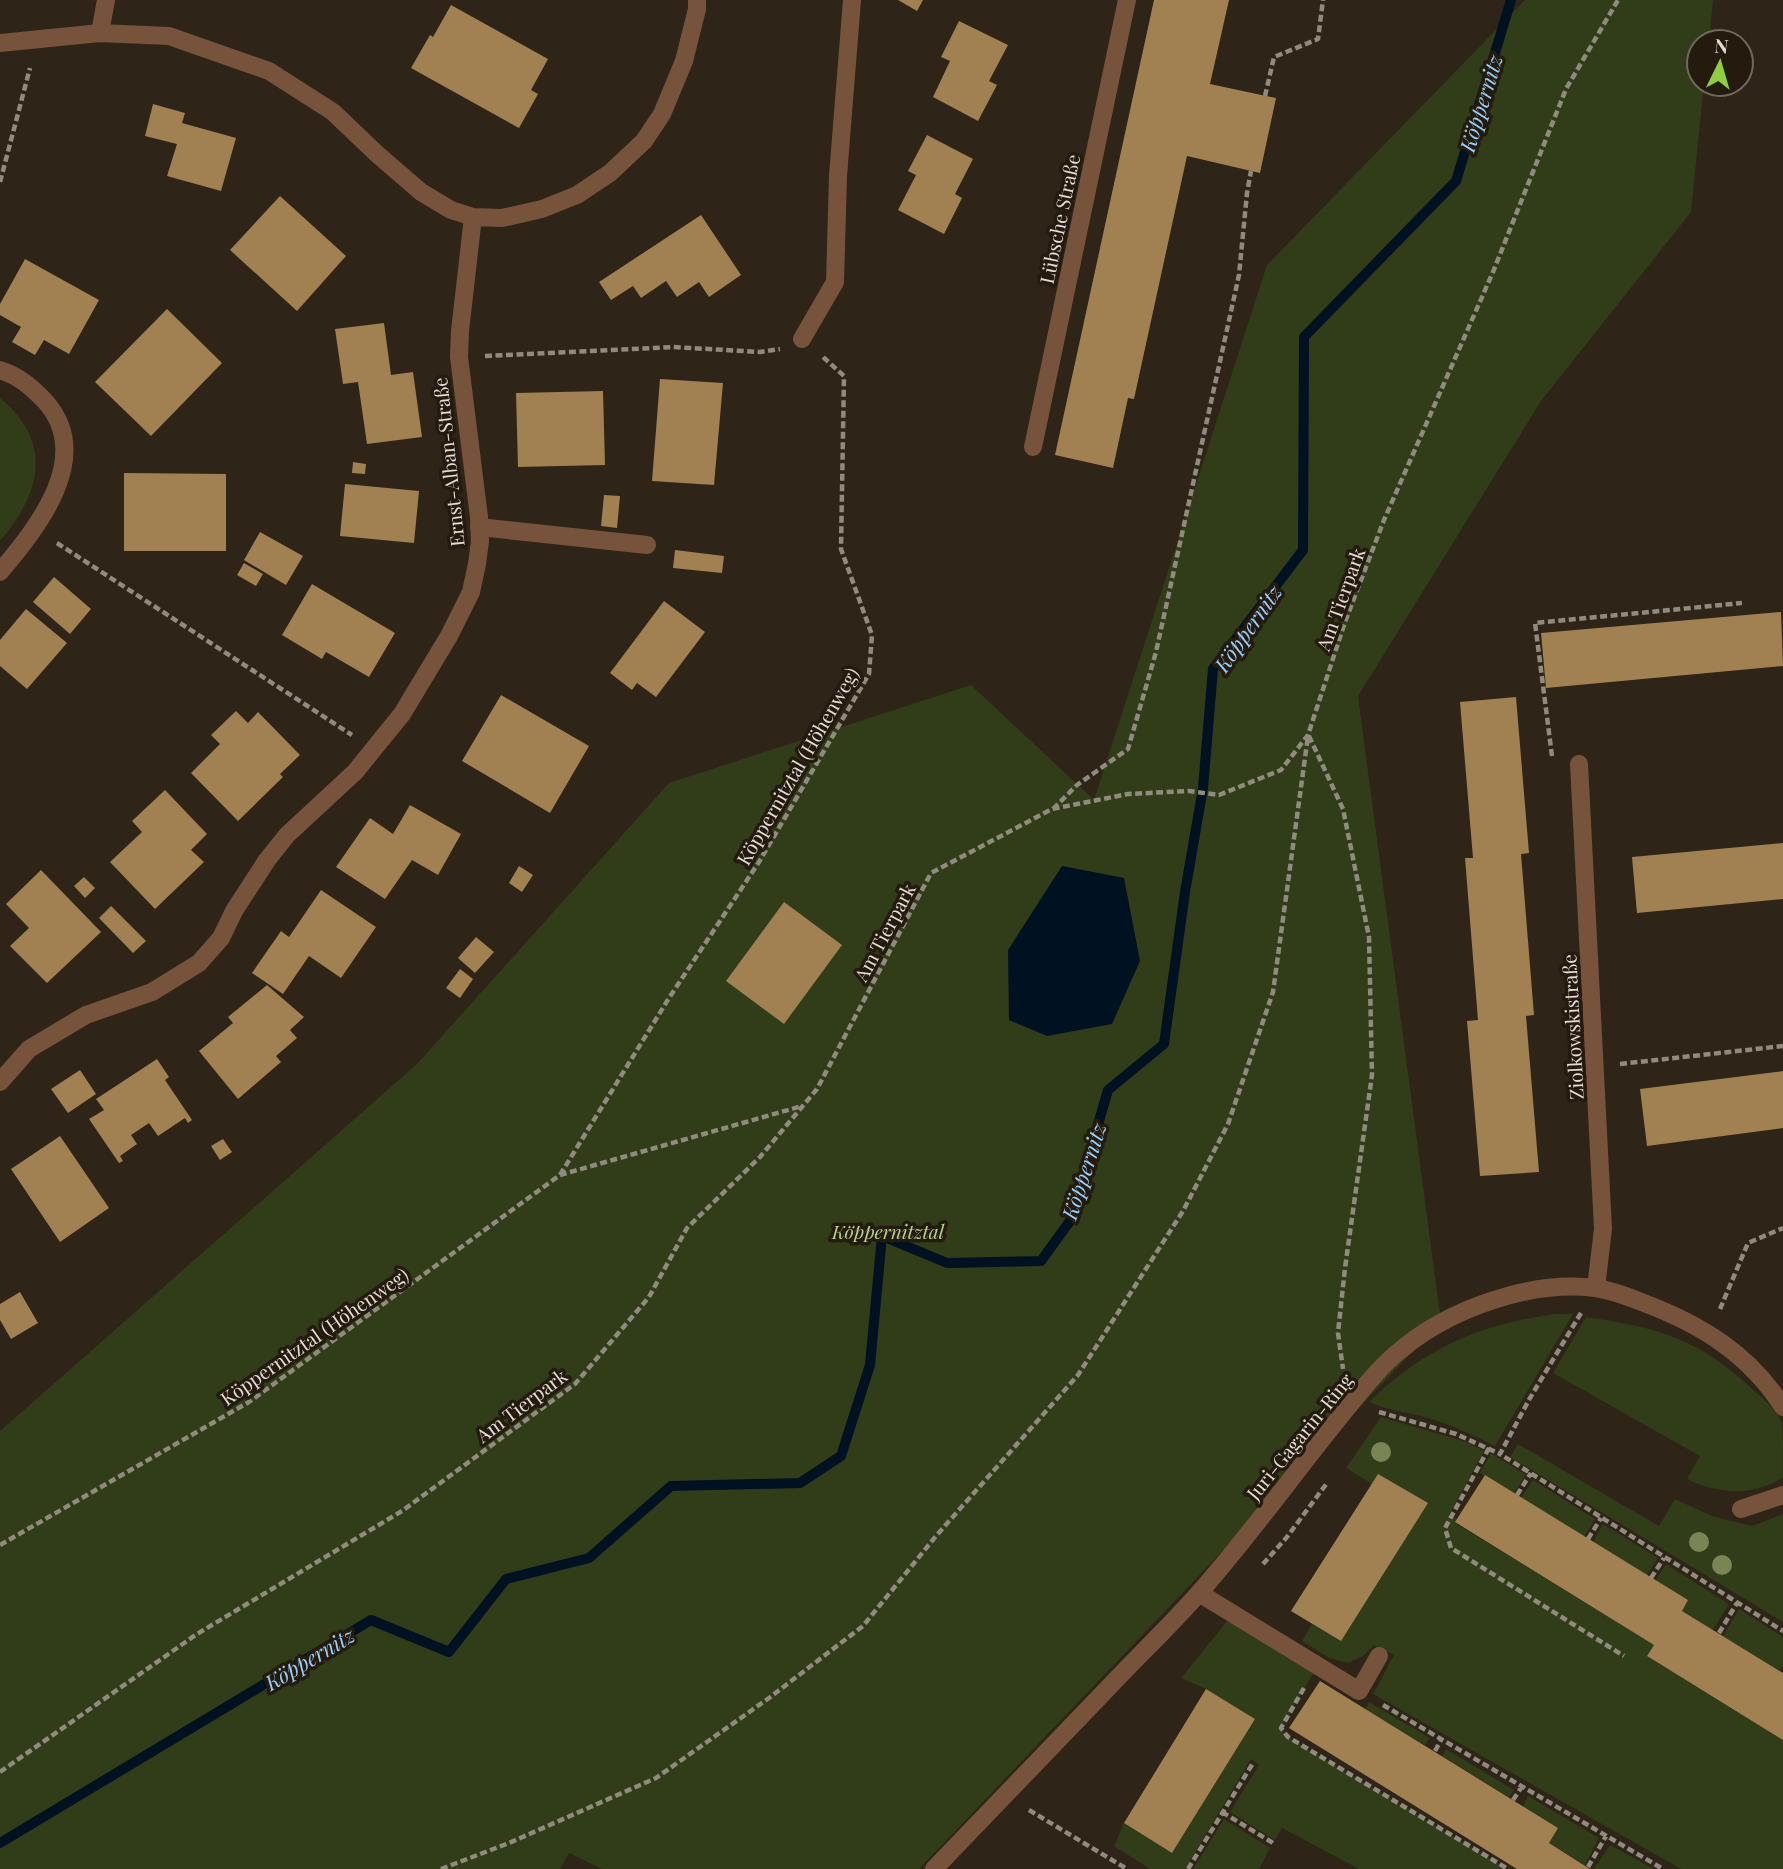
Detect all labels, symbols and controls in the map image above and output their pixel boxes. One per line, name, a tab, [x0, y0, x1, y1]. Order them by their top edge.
north arrow	[1685, 28, 1755, 98]
text: N	[1714, 32, 1730, 59]
water label: Köppernitz	[1452, 50, 1508, 156]
street label: Lübsche Straße	[1033, 152, 1085, 286]
street label: Ernst-Alban-Straße	[426, 376, 470, 548]
street label: Am Tierpark	[1309, 543, 1371, 655]
water label: Köppernitz	[1206, 578, 1288, 678]
street label: Köppernitztal (Höhenweg)	[730, 662, 864, 870]
street label: Am Tierpark	[847, 878, 921, 986]
street label: Ziolkowskistraße	[1555, 954, 1589, 1100]
water label: Köppernitz	[1054, 1118, 1112, 1224]
park label: Köppernitztal	[831, 1218, 945, 1244]
street label: Köppernitztal (Höhenweg)	[215, 1261, 413, 1411]
street label: Am Tierpark	[469, 1362, 572, 1448]
street label: Juri-Gagarin-Ring	[1239, 1367, 1358, 1506]
water label: Köppernitz	[258, 1620, 360, 1696]

